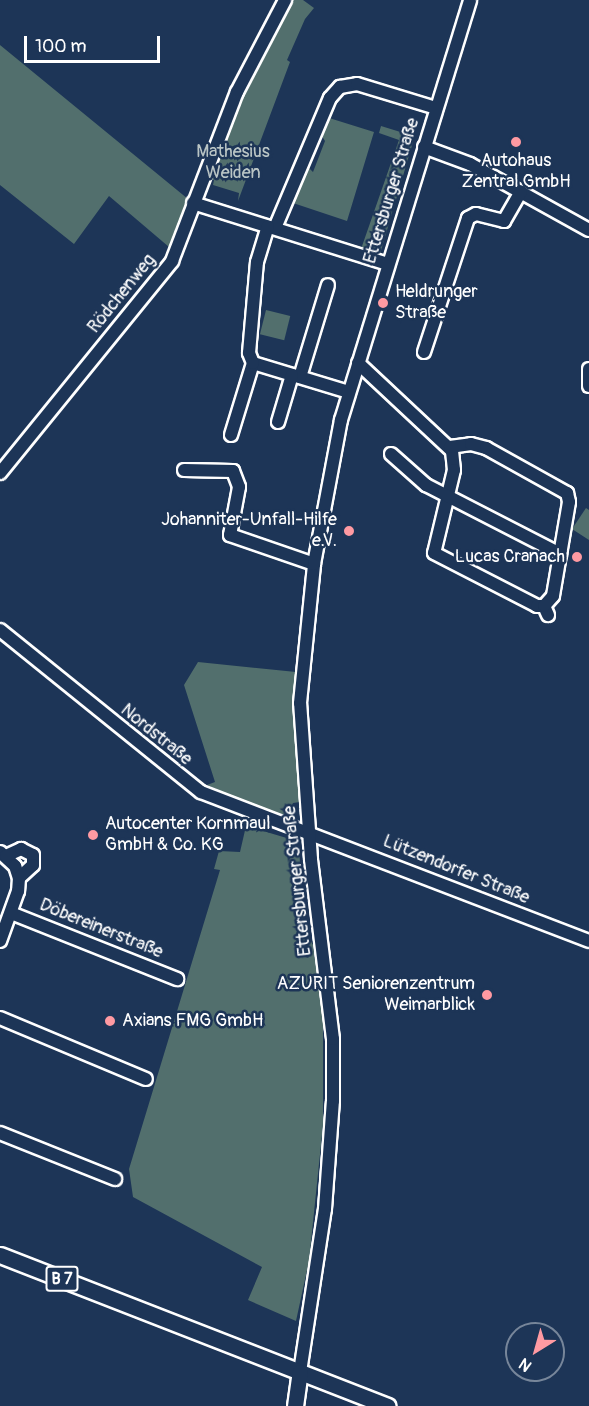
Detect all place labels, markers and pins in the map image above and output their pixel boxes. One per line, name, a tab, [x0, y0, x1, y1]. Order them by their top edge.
marker: Autohaus Zentral GmbH	[509, 135, 523, 149]
place label: Autohaus Zentral GmbH	[461, 151, 571, 194]
place label: Heldrunger Straße	[395, 282, 478, 324]
marker: Heldrunger Straße	[376, 296, 390, 310]
place label: Johanniter-Unfall-Hilfe e.V.	[161, 510, 337, 552]
marker: Johanniter-Unfall-Hilfe e.V.	[342, 524, 356, 538]
place label: Lucas Cranach	[455, 546, 565, 568]
marker: Lucas Cranach	[570, 550, 584, 564]
place label: Autocenter Kornmaul GmbH & Co. KG	[105, 814, 271, 856]
marker: Autocenter Kornmaul GmbH & Co. KG	[86, 828, 100, 842]
place label: AZURIT Seniorenzentrum Weimarblick	[277, 974, 475, 1016]
marker: AZURIT Seniorenzentrum Weimarblick	[480, 988, 494, 1002]
place label: Axians FMG GmbH	[122, 1010, 263, 1032]
marker: Axians FMG GmbH	[103, 1014, 117, 1028]

